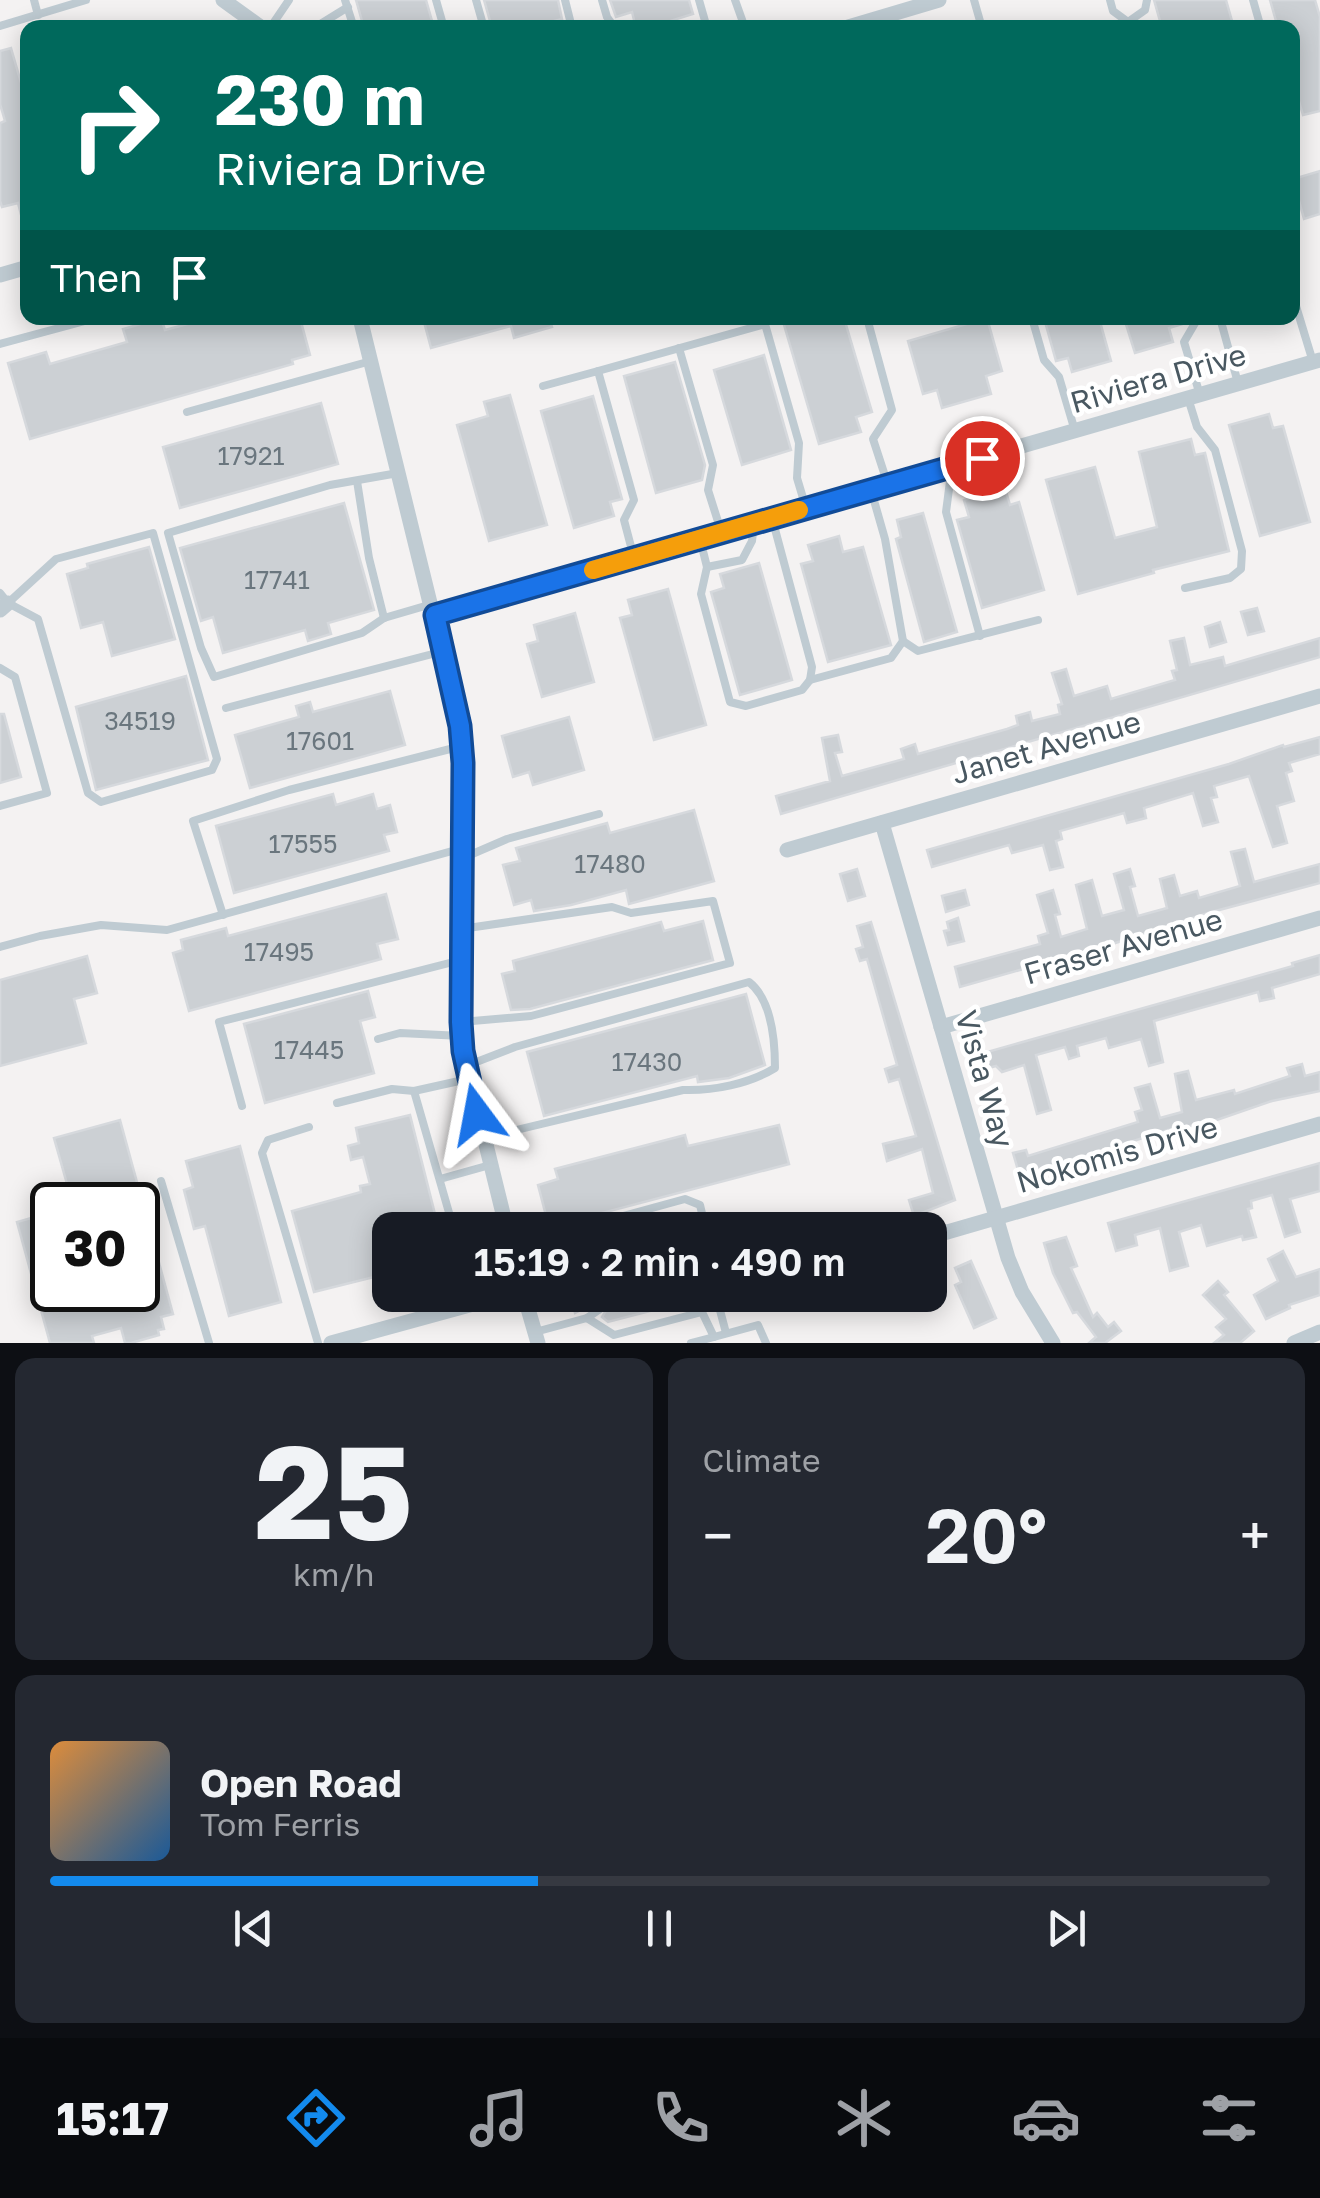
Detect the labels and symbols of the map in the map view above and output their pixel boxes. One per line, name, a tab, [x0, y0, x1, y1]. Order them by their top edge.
street label: Riviera Drive	[1066, 336, 1250, 420]
pin	[940, 416, 1025, 501]
house number: 17921	[217, 440, 285, 471]
house number: 17741	[244, 564, 310, 595]
street label: Janet Avenue	[947, 703, 1145, 791]
house number: 34519	[104, 705, 176, 736]
house number: 17601	[286, 725, 354, 756]
house number: 17555	[269, 828, 337, 859]
house number: 17480	[574, 848, 646, 879]
street label: Fraser Avenue	[1020, 900, 1226, 992]
house number: 17495	[244, 936, 314, 967]
street label: Vista Way	[948, 1006, 1022, 1152]
house number: 17445	[274, 1034, 344, 1065]
house number: 17430	[612, 1046, 682, 1077]
position arrow	[425, 1062, 529, 1166]
street label: Nokomis Drive	[1012, 1108, 1222, 1200]
speed limit sign: 30	[30, 1182, 160, 1312]

